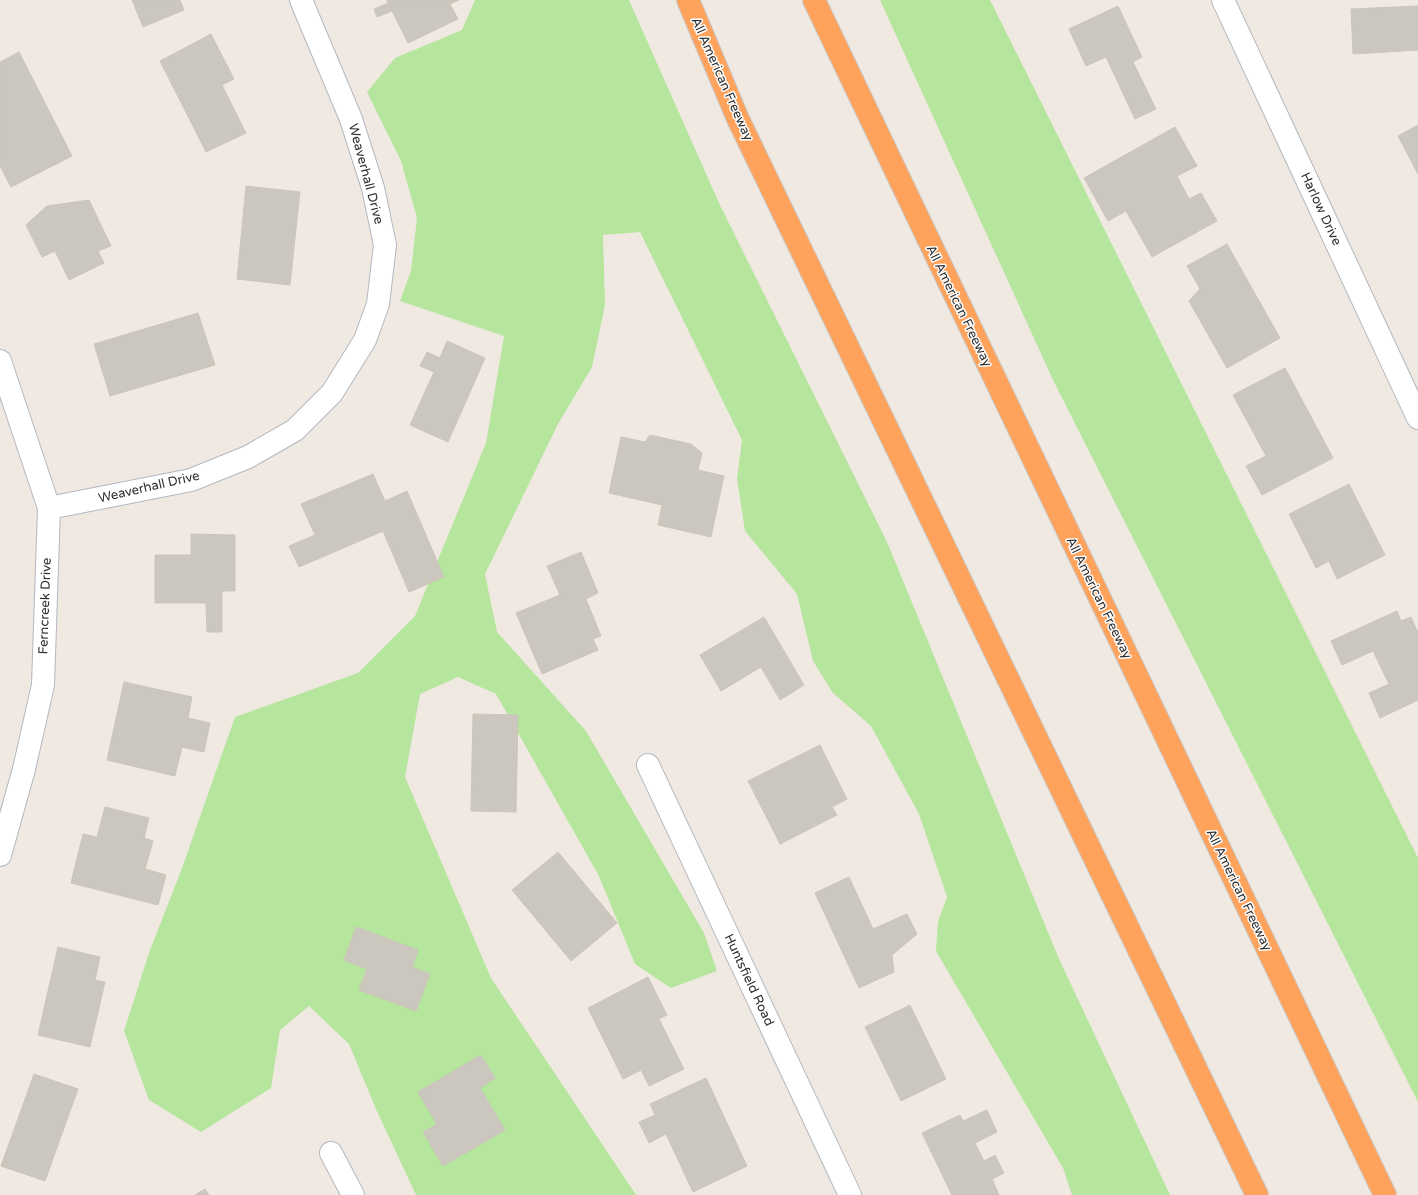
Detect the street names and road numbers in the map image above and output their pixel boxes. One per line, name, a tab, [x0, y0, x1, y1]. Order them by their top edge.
street label: All American Freeway	[688, 15, 756, 143]
street label: Weaverhall Drive	[345, 122, 387, 226]
street label: Harlow Drive	[1297, 170, 1345, 248]
street label: All American Freeway	[923, 242, 995, 370]
street label: Weaverhall Drive	[97, 468, 201, 506]
street label: All American Freeway	[1063, 534, 1135, 662]
street label: Ferncreek Drive	[35, 557, 55, 655]
street label: All American Freeway	[1203, 826, 1275, 954]
street label: Huntsfield Road	[721, 931, 777, 1029]

